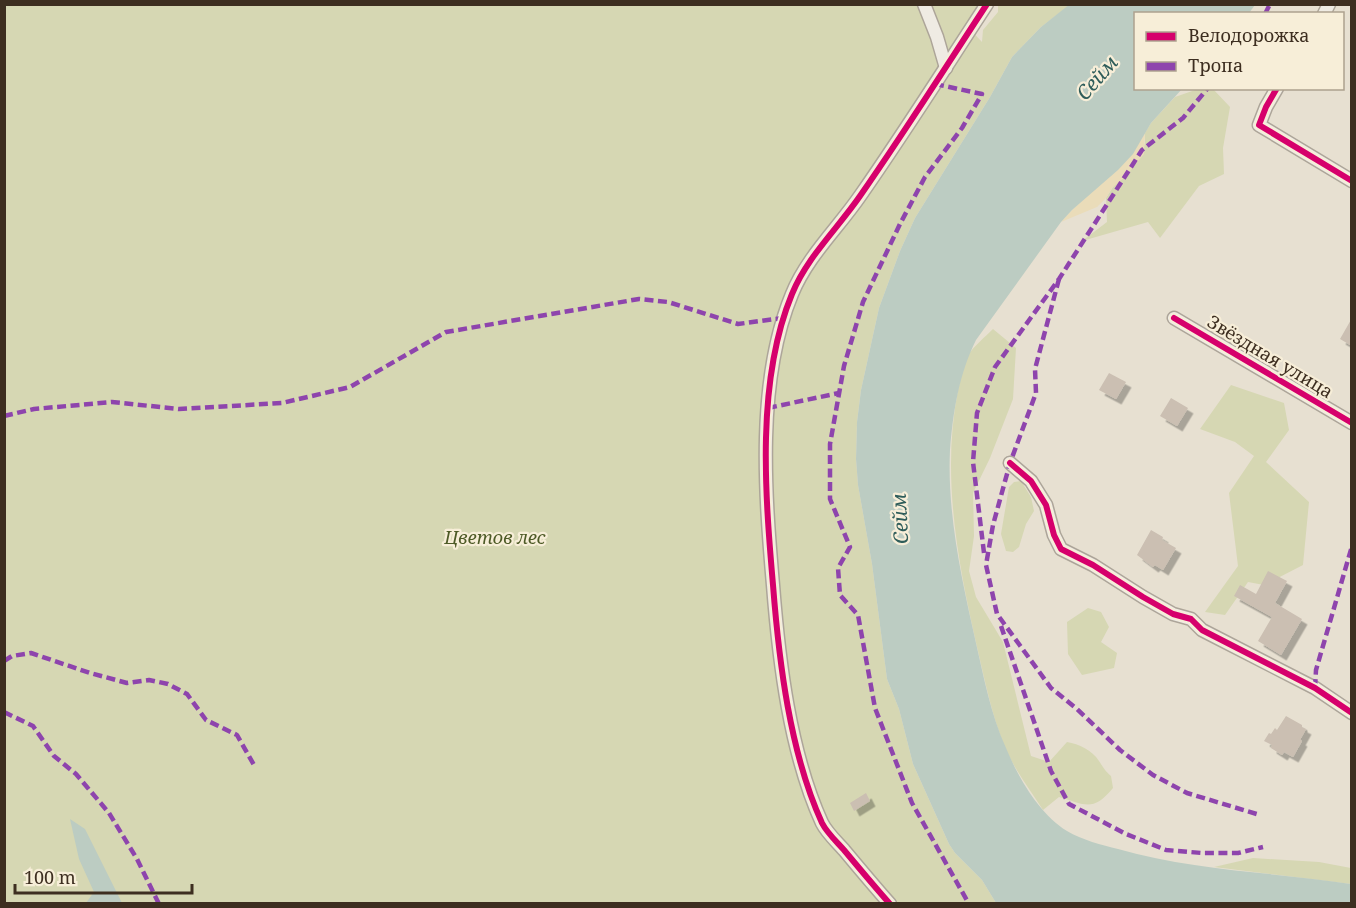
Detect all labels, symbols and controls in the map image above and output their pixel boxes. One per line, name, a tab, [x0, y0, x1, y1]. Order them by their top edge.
legend	[1134, 12, 1344, 90]
text: Велодорожка	[1188, 23, 1310, 47]
water label: Сейм	[1070, 50, 1124, 106]
text: Тропа	[1188, 53, 1243, 77]
street label: Звёздная улица	[1203, 309, 1338, 403]
water label: Сейм	[885, 493, 914, 545]
park label: Цветов лес	[443, 525, 546, 549]
scale bar	[15, 857, 192, 895]
text: 100 m	[24, 865, 76, 889]

